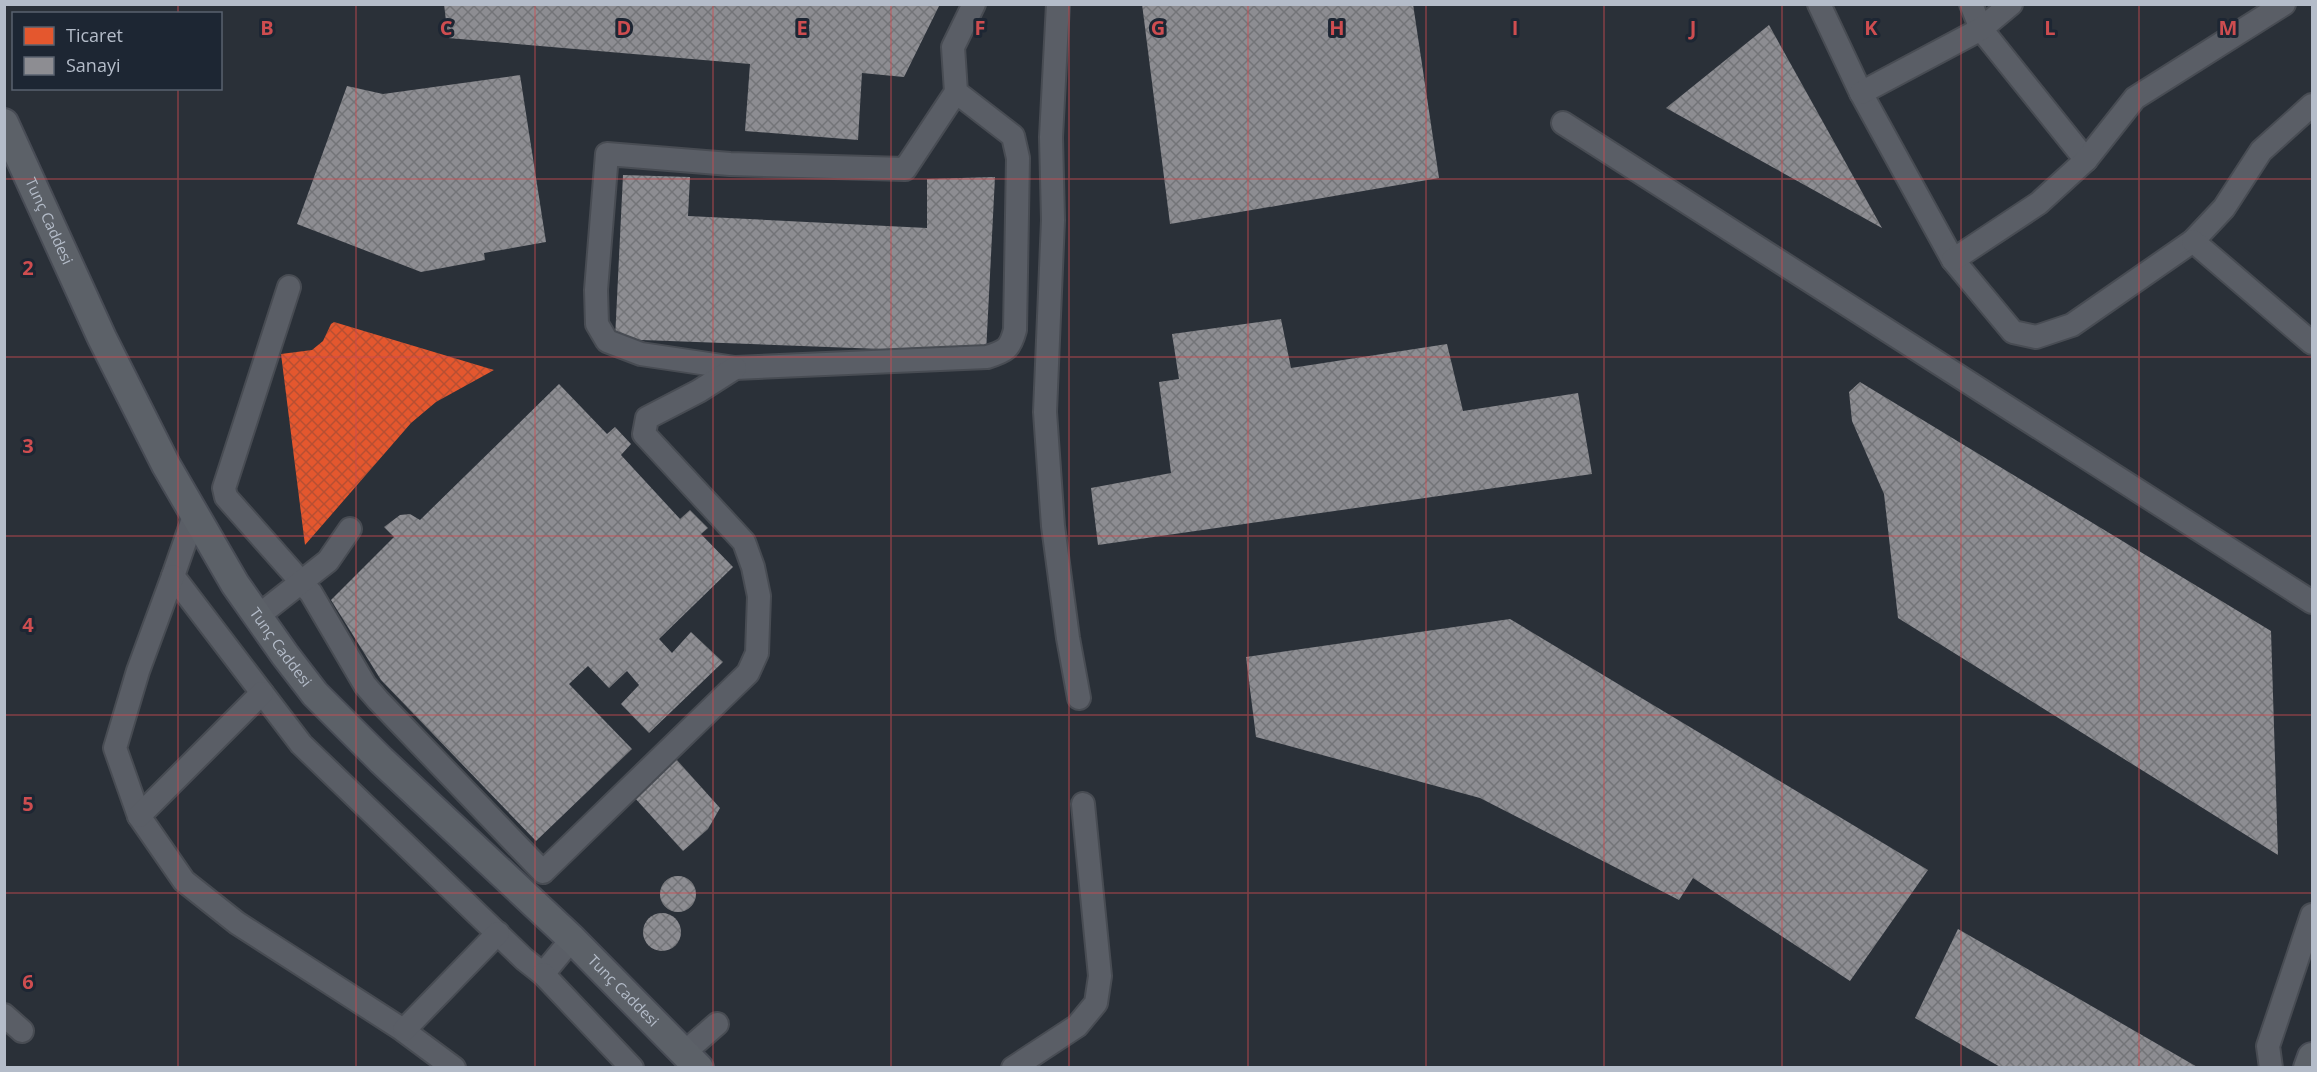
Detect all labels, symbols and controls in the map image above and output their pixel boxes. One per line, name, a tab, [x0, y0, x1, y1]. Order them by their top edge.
legend	[12, 12, 222, 90]
text: B	[260, 14, 274, 41]
text: C	[440, 14, 453, 41]
text: D	[617, 14, 631, 41]
text: E	[796, 14, 808, 41]
text: F	[975, 14, 985, 41]
text: G	[1151, 14, 1165, 41]
text: H	[1329, 14, 1345, 41]
text: I	[1512, 14, 1518, 41]
text: J	[1688, 14, 1696, 41]
text: K	[1864, 14, 1878, 41]
text: L	[2044, 14, 2056, 41]
text: M	[2219, 14, 2237, 41]
text: Ticaret	[66, 23, 123, 47]
text: Sanayi	[66, 53, 120, 77]
street label: Tunç Caddesi	[21, 174, 78, 267]
text: 2	[22, 254, 34, 281]
text: 3	[22, 432, 34, 459]
street label: Tunç Caddesi	[246, 603, 317, 690]
text: 4	[22, 611, 34, 638]
text: 5	[22, 790, 34, 817]
street label: Tunç Caddesi	[584, 950, 664, 1030]
text: 6	[22, 968, 34, 995]

